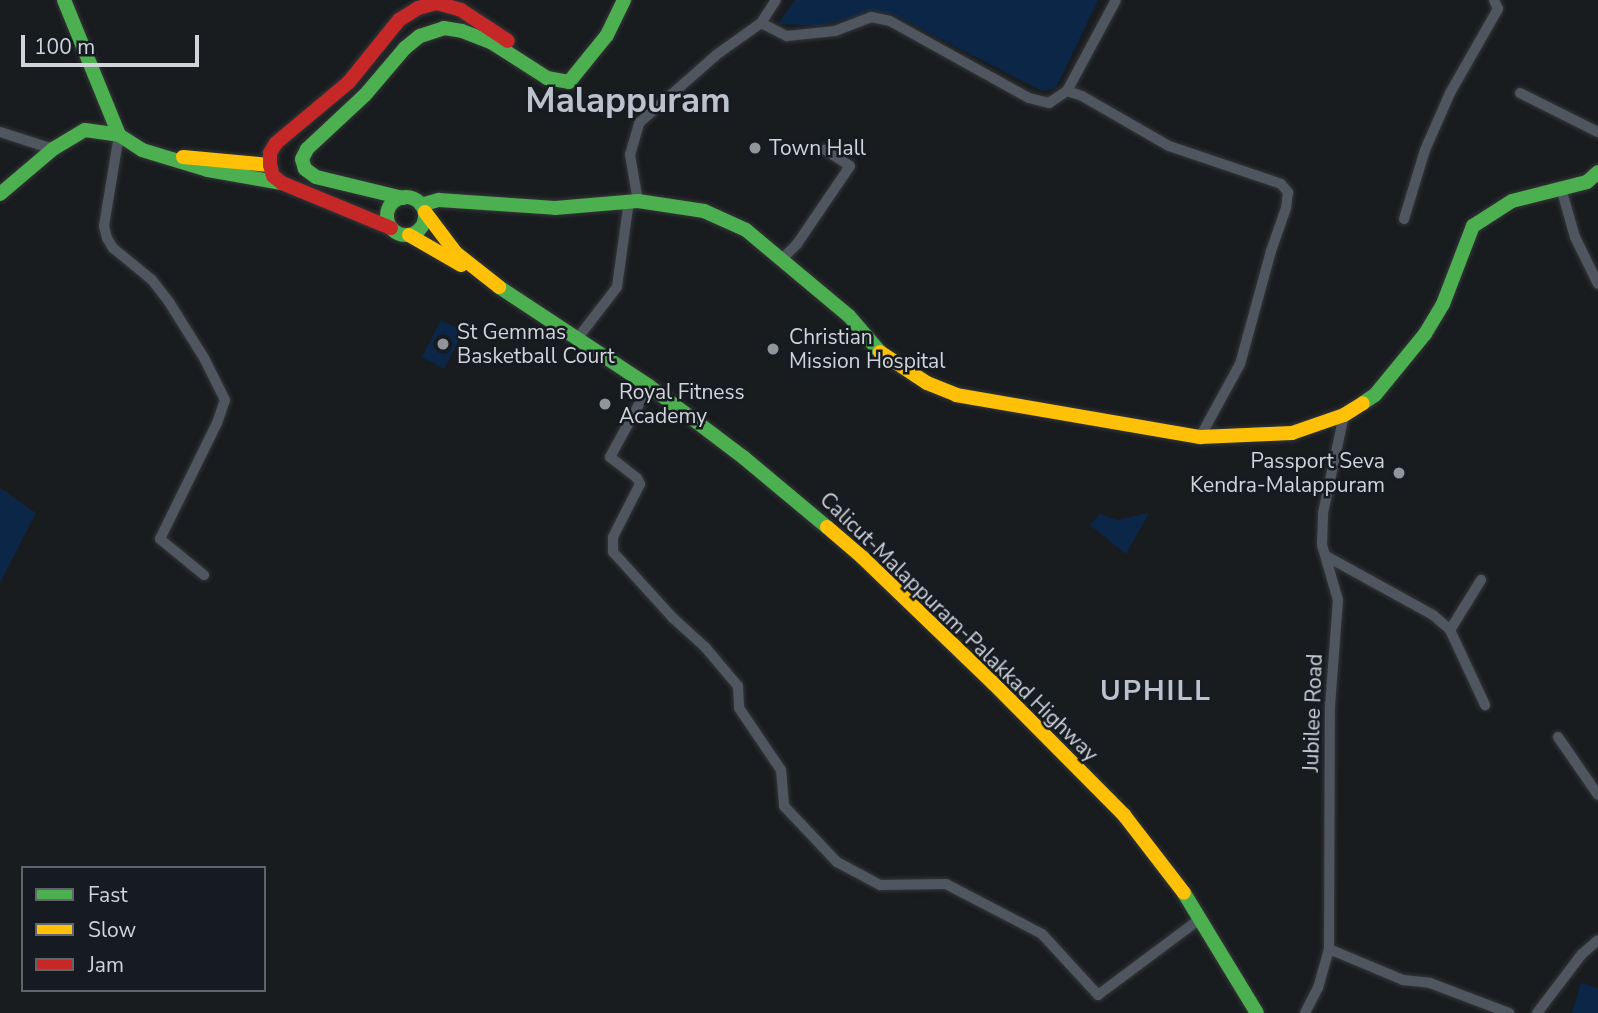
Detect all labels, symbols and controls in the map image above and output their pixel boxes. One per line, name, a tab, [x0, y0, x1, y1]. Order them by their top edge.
scale bar	[24, 21, 203, 65]
text: 100 m	[34, 33, 95, 61]
district label: Malappuram	[525, 80, 731, 122]
place label: Town Hall	[769, 135, 866, 161]
marker: Town Hall	[747, 140, 763, 156]
place label: St Gemmas Basketball Court	[457, 319, 615, 369]
place label: Christian Mission Hospital	[789, 324, 945, 374]
marker: St Gemmas Basketball Court	[435, 336, 451, 352]
marker: Christian Mission Hospital	[763, 339, 783, 359]
place label: Royal Fitness Academy	[619, 379, 745, 429]
marker: Royal Fitness Academy	[597, 396, 613, 412]
place label: Passport Seva Kendra-Malappuram	[1190, 448, 1385, 498]
marker: Passport Seva Kendra-Malappuram	[1391, 465, 1407, 481]
street label: Calicut-Malappuram-Palakkad Highway	[815, 487, 1103, 767]
street label: Jubilee Road	[1298, 653, 1328, 773]
district label: UPHILL	[1101, 674, 1211, 708]
legend	[21, 866, 266, 992]
text: Fast	[88, 881, 128, 909]
text: Slow	[88, 916, 136, 944]
text: Jam	[88, 951, 124, 979]

